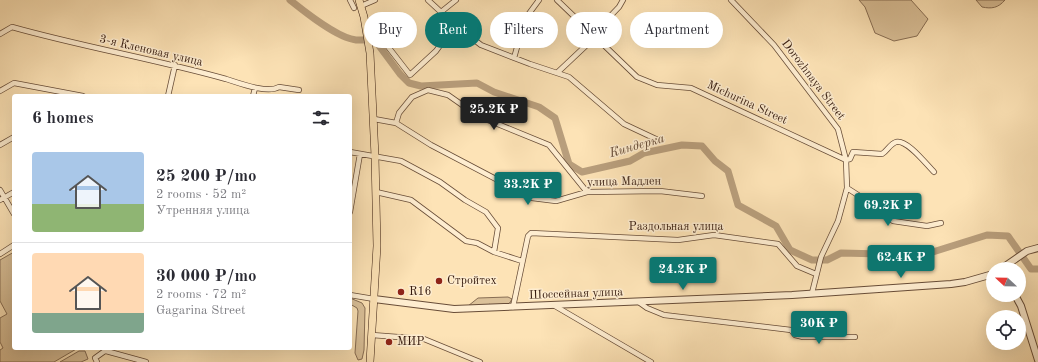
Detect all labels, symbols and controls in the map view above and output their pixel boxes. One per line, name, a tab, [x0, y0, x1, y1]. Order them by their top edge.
chip: Buy	[364, 12, 417, 48]
chip: Rent	[425, 12, 482, 48]
chip: Filters	[490, 12, 558, 48]
chip: New	[566, 12, 622, 48]
chip: Apartment	[630, 12, 723, 48]
street label: 3-я Кленовая улица	[98, 33, 204, 69]
street label: Dorozhnaya Street	[779, 38, 847, 122]
street label: Michurina Street	[705, 79, 789, 127]
pin: 25.2K ₽	[457, 97, 531, 131]
text: 25.2K ₽	[469, 103, 519, 116]
icon: filters	[310, 107, 332, 129]
text: 6 homes	[32, 110, 94, 127]
water label: Киндерка	[607, 132, 666, 160]
icon: home	[64, 168, 112, 216]
text: 25 200 ₽/mo	[156, 168, 257, 185]
pin: 33.2K ₽	[491, 172, 565, 206]
street label: улица Мадлен	[587, 175, 662, 189]
text: 33.2K ₽	[503, 178, 553, 191]
text: 2 rooms · 52 m²	[156, 188, 246, 201]
pin: 69.2K ₽	[851, 193, 925, 227]
text: 69.2K ₽	[863, 199, 913, 212]
text: Утренняя улица	[156, 204, 250, 217]
street label: Раздольная улица	[629, 221, 724, 233]
pin: 62.4K ₽	[864, 245, 938, 279]
text: 62.4K ₽	[876, 251, 926, 264]
pin: 24.2K ₽	[646, 257, 720, 291]
north arrow	[986, 262, 1026, 302]
map controls	[986, 262, 1026, 350]
text: 24.2K ₽	[658, 263, 708, 276]
text: 30 000 ₽/mo	[156, 268, 257, 285]
icon: home	[64, 269, 112, 317]
place label: Стройтех	[447, 275, 497, 287]
marker: Стройтех	[434, 276, 444, 286]
place label: R16	[409, 286, 432, 298]
street label: Шоссейная улица	[529, 286, 623, 302]
marker: R16	[396, 287, 406, 297]
text: 2 rooms · 72 m²	[156, 288, 246, 301]
text: Gagarina Street	[156, 304, 246, 317]
button: locate	[986, 310, 1026, 350]
pin: 30K ₽	[791, 311, 847, 345]
text: 30K ₽	[800, 317, 838, 330]
place label: МИР	[397, 336, 424, 348]
marker: МИР	[384, 337, 394, 347]

